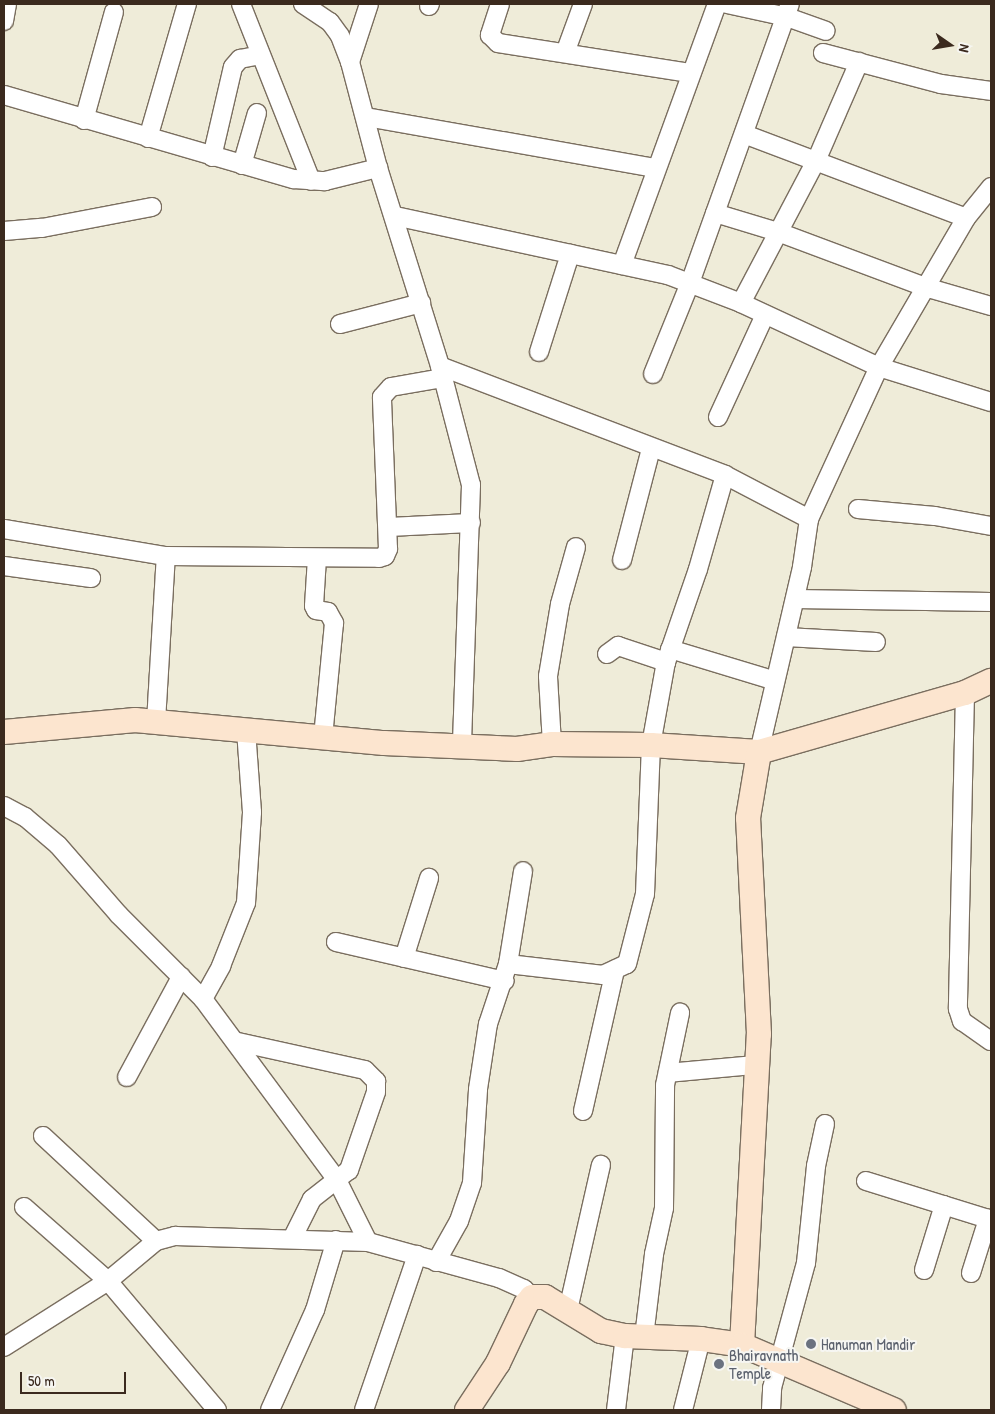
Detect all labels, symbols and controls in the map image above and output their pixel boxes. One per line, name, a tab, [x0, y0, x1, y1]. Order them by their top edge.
north arrow	[925, 20, 975, 70]
text: N	[955, 43, 975, 54]
place label: Hanuman Mandir	[821, 1334, 915, 1354]
marker: Hanuman Mandir	[805, 1338, 817, 1350]
place label: Bhairavnath Temple	[729, 1345, 798, 1383]
marker: Bhairavnath Temple	[713, 1358, 725, 1370]
scale bar	[22, 1362, 129, 1394]
text: 50 m	[28, 1370, 55, 1391]

